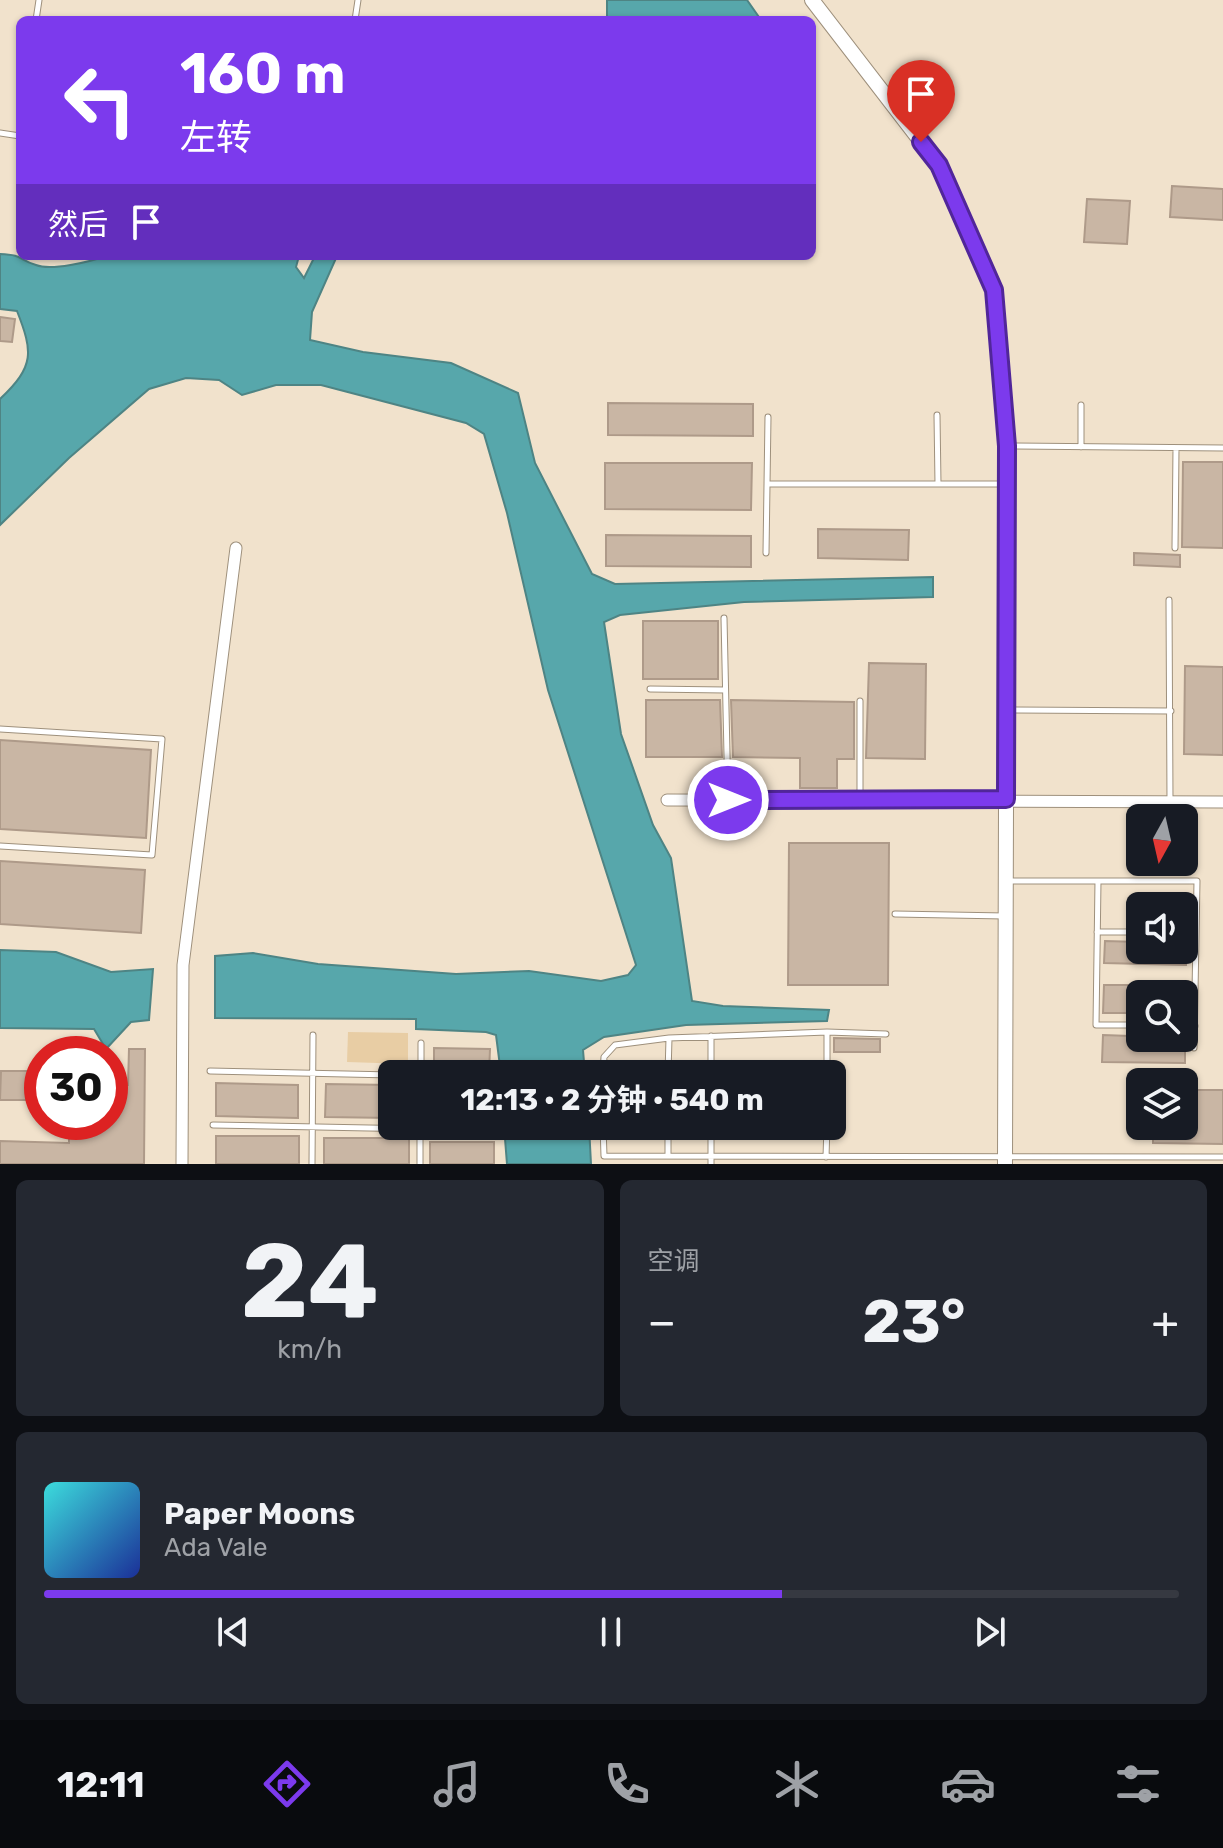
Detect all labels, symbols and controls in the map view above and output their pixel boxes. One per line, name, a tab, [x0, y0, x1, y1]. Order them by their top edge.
text: 160 m	[180, 41, 346, 107]
icon: left	[48, 48, 152, 152]
pin	[887, 60, 955, 142]
icon: arrive	[899, 72, 943, 116]
text: 左转	[180, 116, 252, 159]
icon: arrive	[124, 200, 168, 244]
text: 然后	[48, 207, 108, 243]
position arrow	[686, 758, 770, 842]
north arrow	[1126, 804, 1198, 876]
map controls	[1126, 804, 1198, 1140]
button: sound	[1126, 892, 1198, 964]
button: search	[1126, 980, 1198, 1052]
speed limit sign: 30	[24, 1036, 128, 1140]
button: layers	[1126, 1068, 1198, 1140]
text: 12:13 · 2 分钟 · 540 m	[460, 1082, 764, 1118]
text: 24	[241, 1220, 379, 1343]
text: 空调	[648, 1246, 700, 1277]
text: 23°	[862, 1286, 965, 1357]
text: −	[648, 1296, 676, 1348]
text: +	[1152, 1296, 1179, 1348]
text: km/h	[277, 1334, 342, 1365]
text: Paper Moons	[164, 1496, 355, 1532]
text: Ada Vale	[164, 1532, 268, 1563]
icon: previous	[211, 1610, 255, 1654]
icon: pause	[589, 1610, 633, 1654]
icon: next	[968, 1610, 1012, 1654]
icon: directions	[259, 1756, 315, 1812]
icon: music	[429, 1756, 485, 1812]
icon: phone	[599, 1756, 655, 1812]
icon: climate	[769, 1756, 825, 1812]
icon: car	[940, 1756, 996, 1812]
icon: filters	[1110, 1756, 1166, 1812]
text: 12:11	[57, 1763, 145, 1806]

